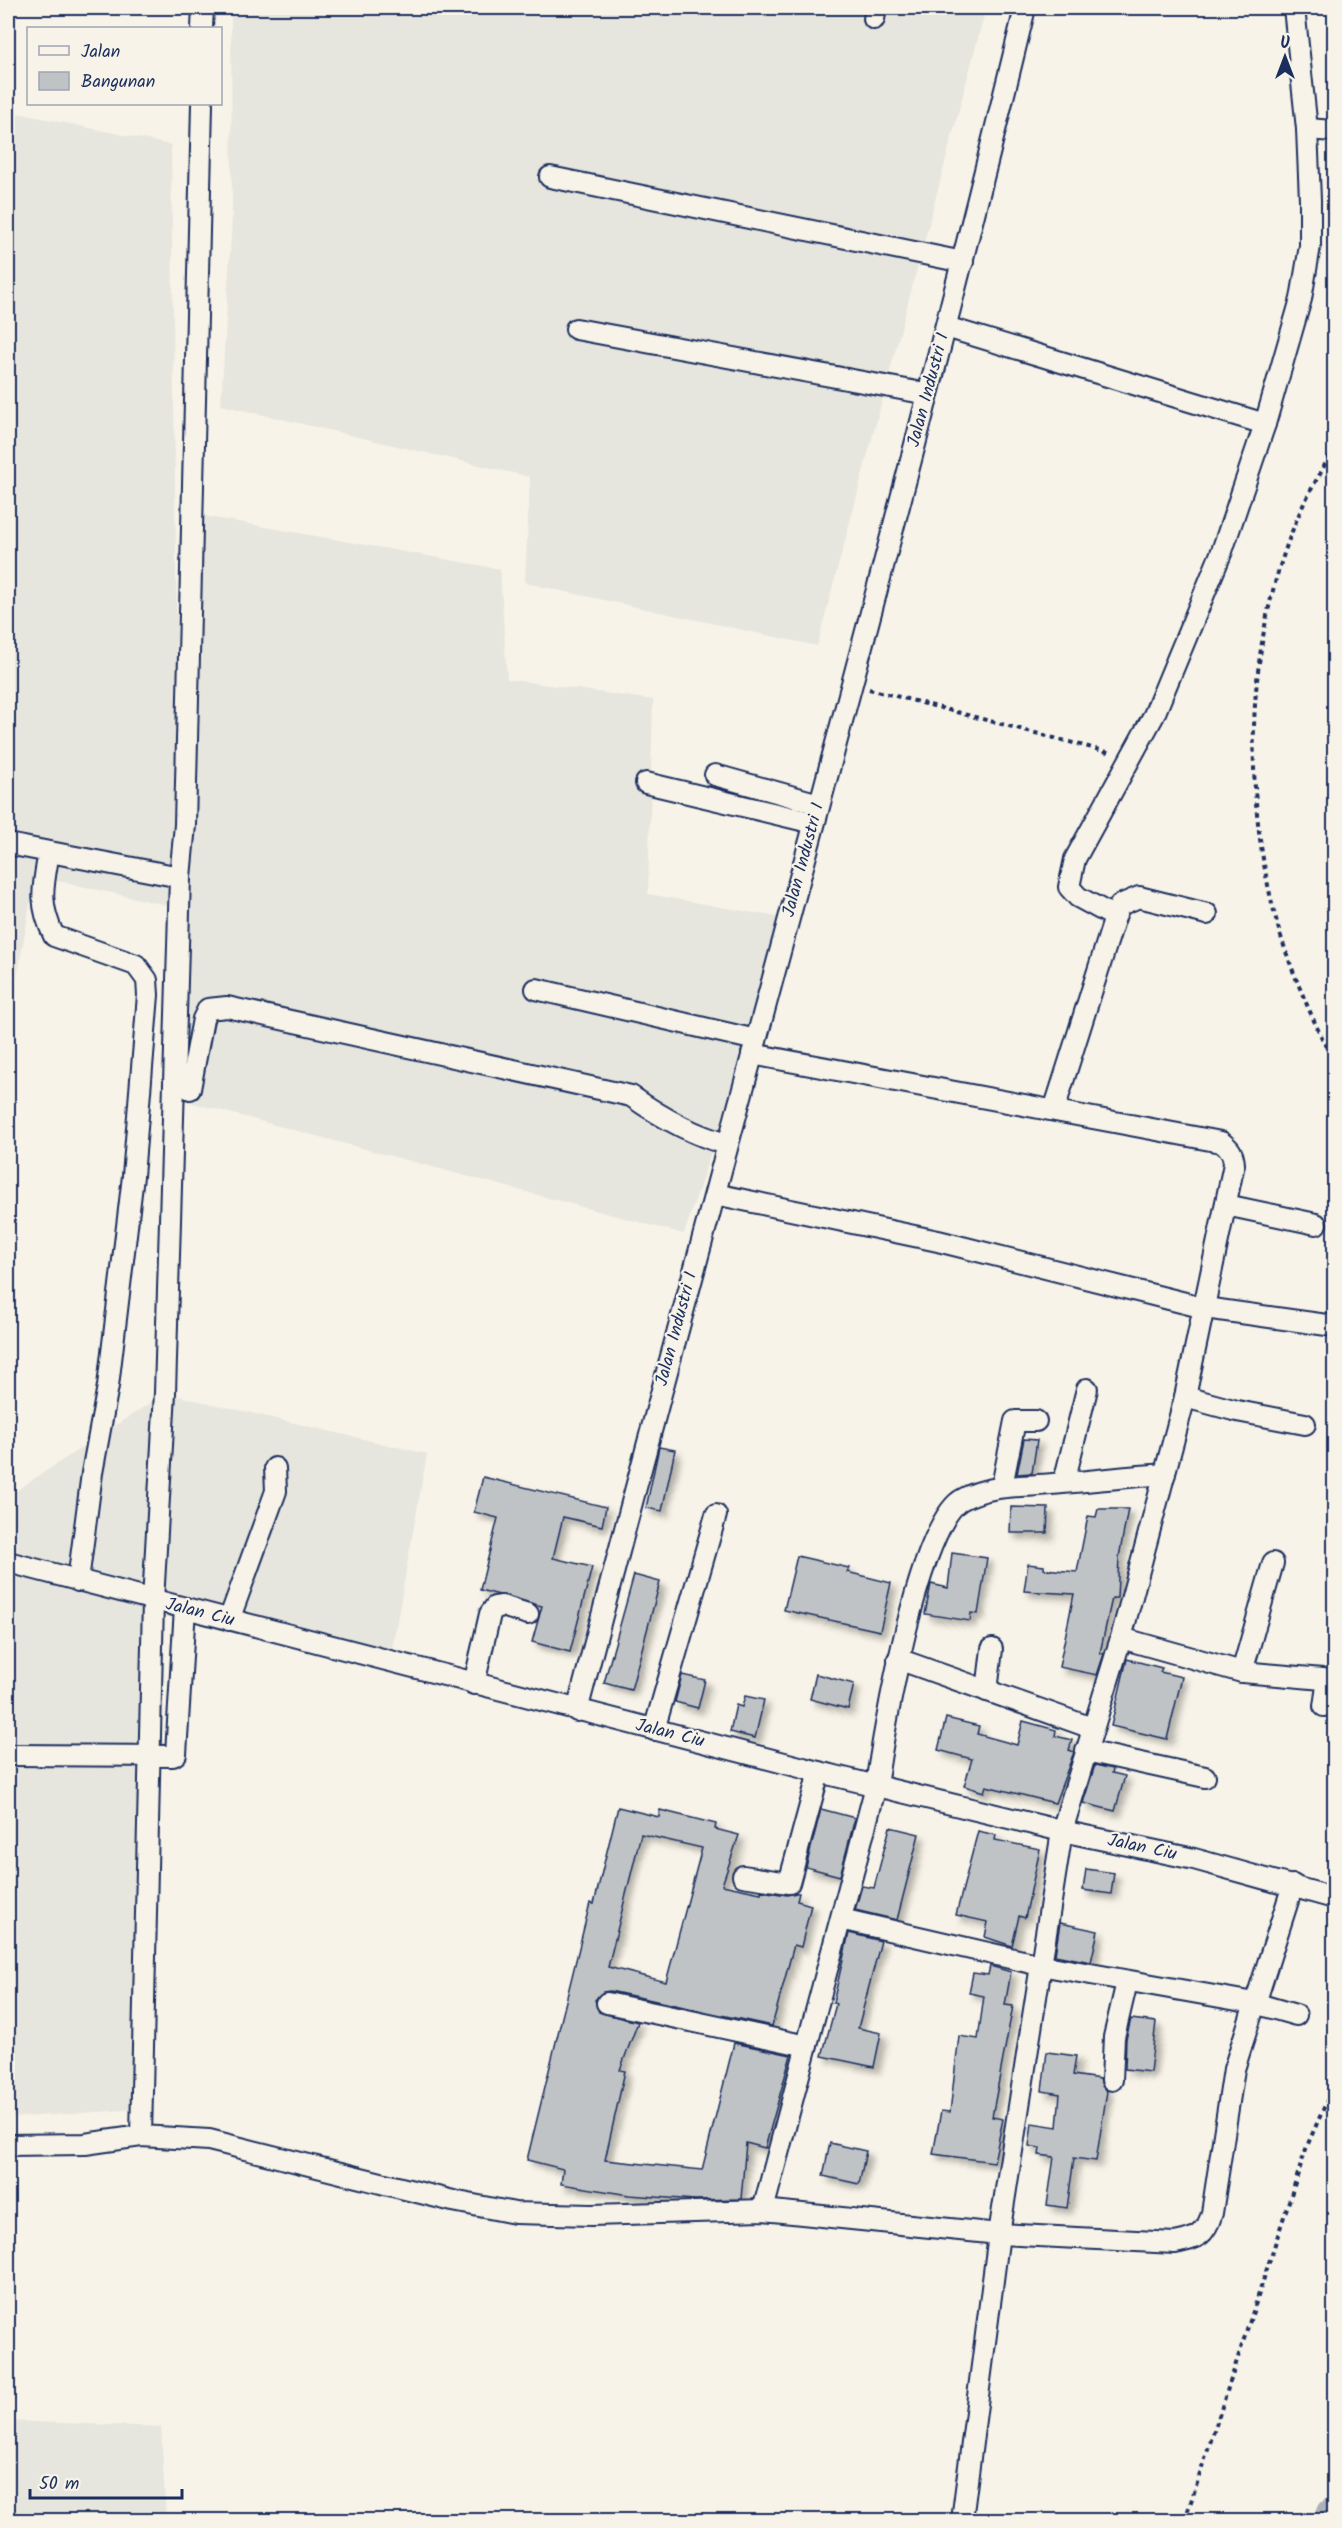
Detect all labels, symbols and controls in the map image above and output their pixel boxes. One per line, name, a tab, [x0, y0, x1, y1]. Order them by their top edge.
legend	[27, 27, 222, 105]
north arrow	[1255, 27, 1315, 87]
text: U	[1280, 31, 1290, 56]
text: Jalan	[81, 38, 120, 67]
text: Bangunan	[81, 68, 155, 97]
street label: Jalan Industri I	[900, 330, 958, 450]
street label: Jalan Industri I	[775, 800, 833, 920]
street label: Jalan Industri I	[648, 1269, 706, 1389]
street label: Jalan Ciu	[162, 1590, 238, 1636]
street label: Jalan Ciu	[632, 1711, 708, 1757]
street label: Jalan Ciu	[1105, 1827, 1180, 1870]
scale bar	[30, 2462, 182, 2500]
text: 50 m	[39, 2470, 79, 2499]

